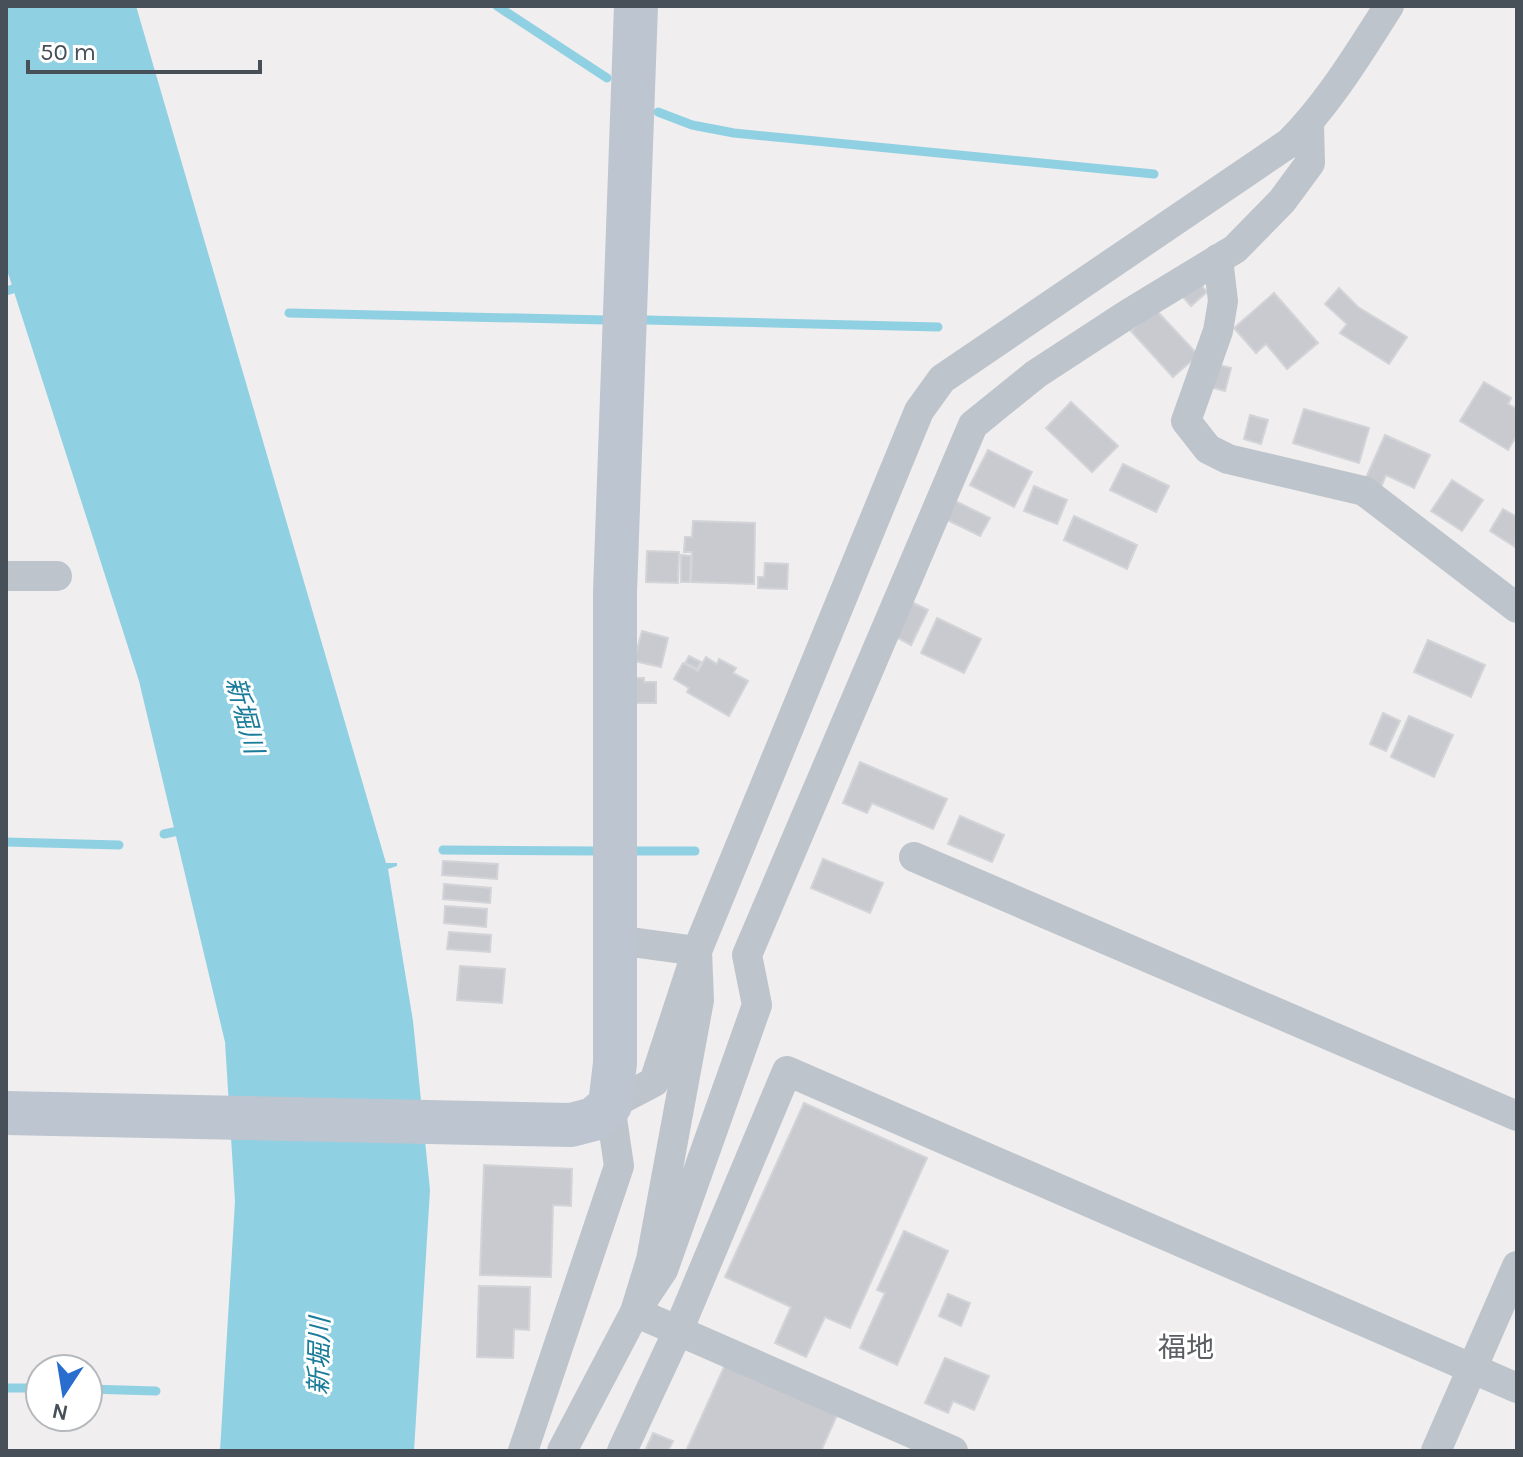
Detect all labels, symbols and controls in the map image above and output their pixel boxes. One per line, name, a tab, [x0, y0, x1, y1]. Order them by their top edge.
scale bar	[28, 24, 260, 74]
text: 50 m	[40, 38, 96, 66]
water label: 新堀川	[219, 673, 270, 760]
water label: 新堀川	[303, 1314, 336, 1395]
district label: 福地	[1158, 1331, 1214, 1364]
north arrow	[24, 1353, 104, 1433]
text: N	[50, 1397, 70, 1426]

